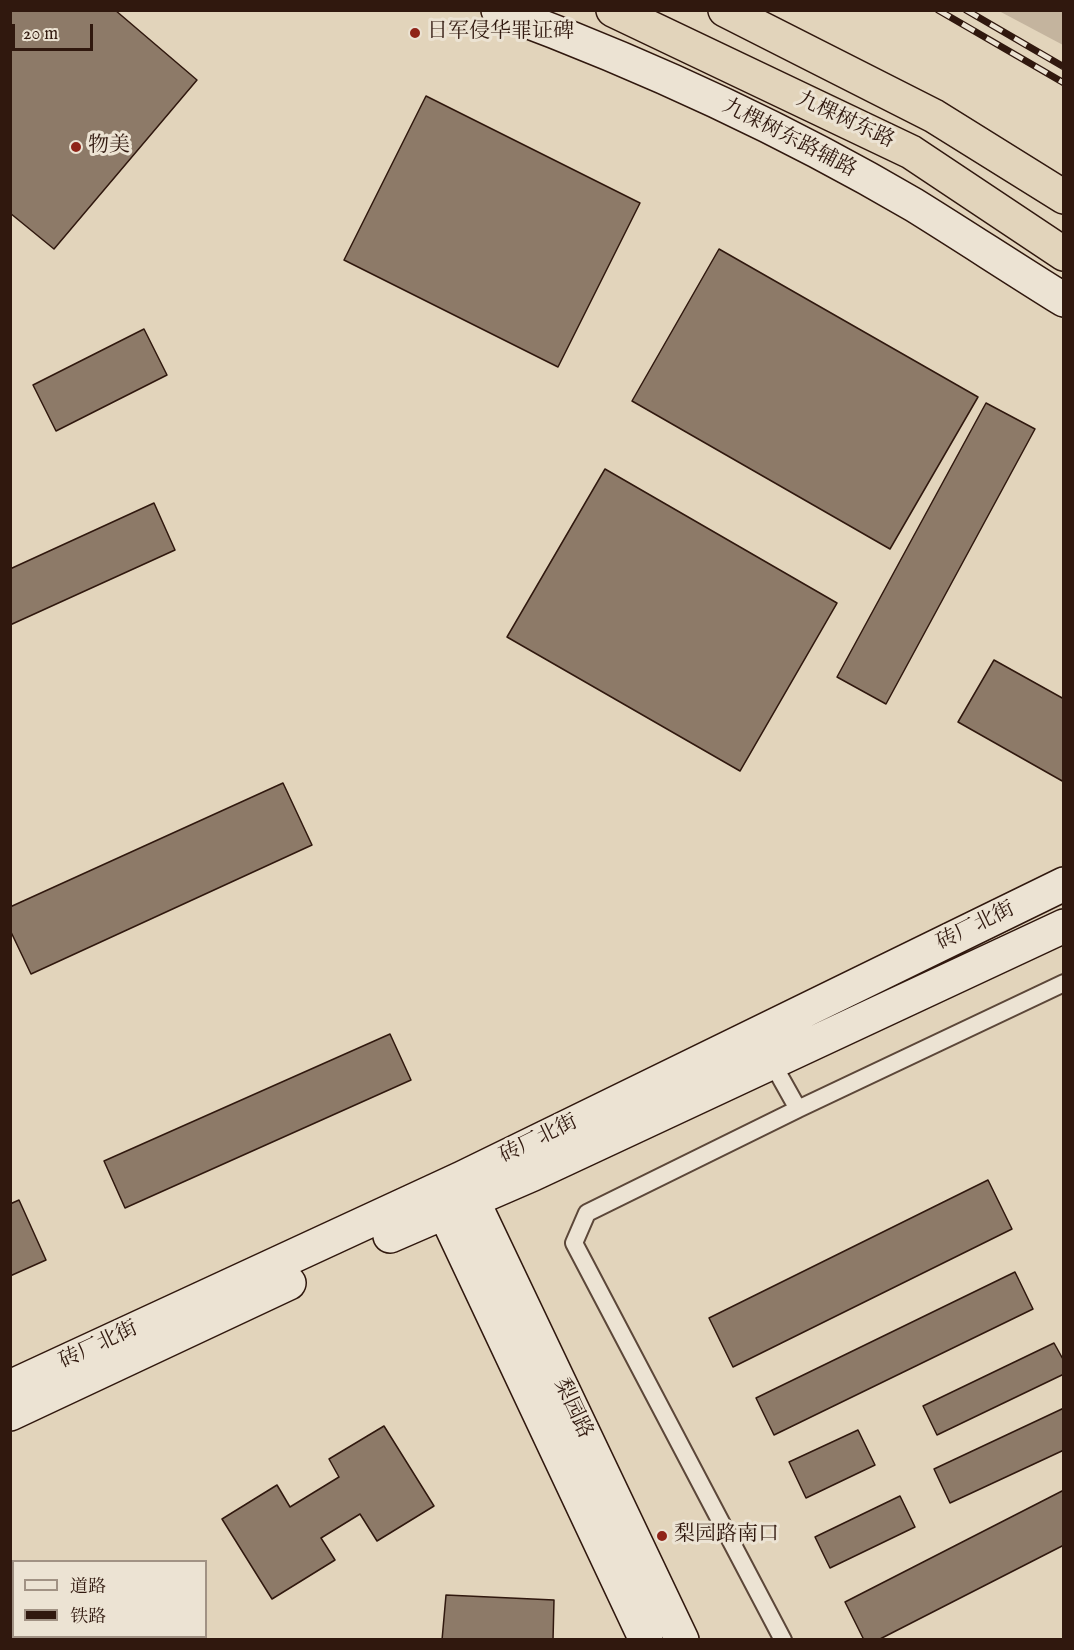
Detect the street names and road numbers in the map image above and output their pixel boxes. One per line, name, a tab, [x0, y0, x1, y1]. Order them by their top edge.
street label: 九棵树东路	[792, 87, 898, 155]
street label: 九棵树东路辅路	[718, 94, 860, 184]
street label: 砖厂北街	[933, 897, 1019, 957]
street label: 砖厂北街	[496, 1110, 582, 1170]
street label: 砖厂北街	[56, 1317, 142, 1375]
street label: 梨园路	[547, 1375, 597, 1443]

